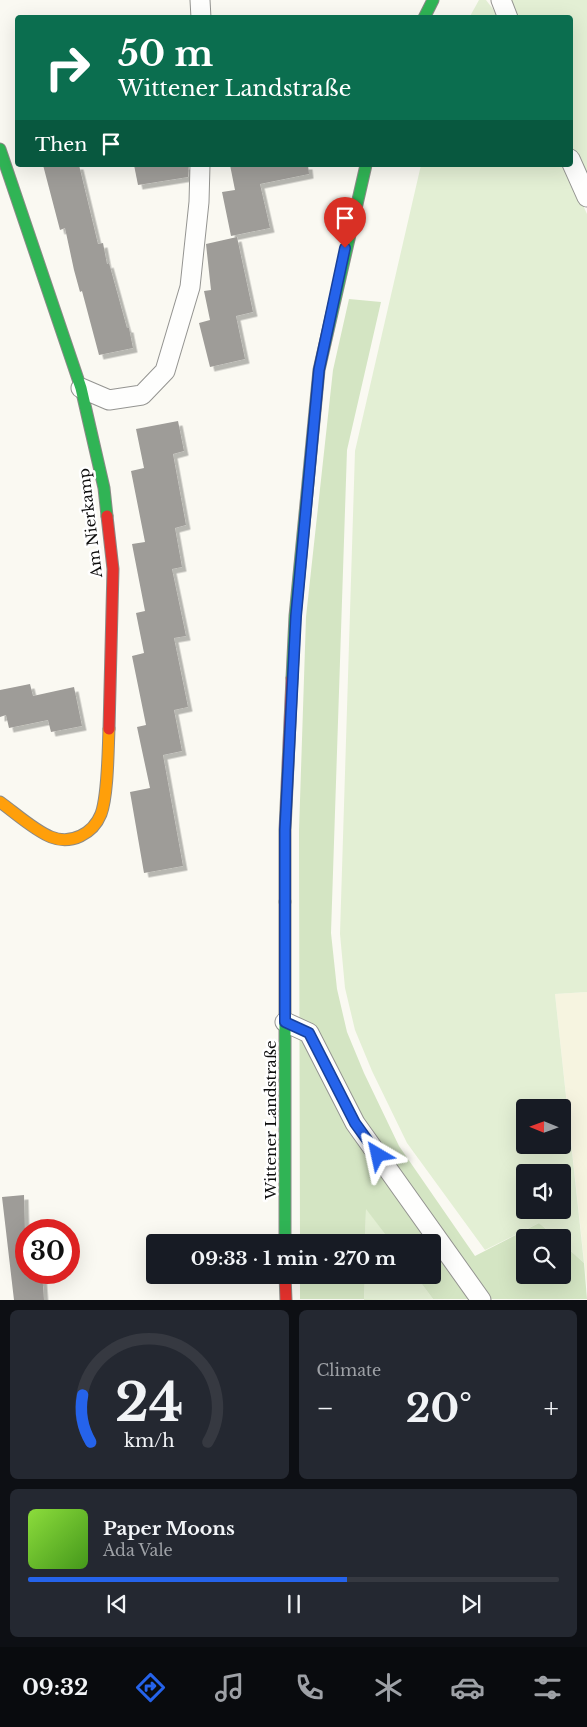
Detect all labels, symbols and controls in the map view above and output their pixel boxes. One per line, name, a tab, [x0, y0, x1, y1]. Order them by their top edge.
text: 50 m	[118, 32, 213, 75]
icon: right	[35, 35, 100, 100]
text: Wittener Landstraße	[118, 75, 351, 102]
icon: arrive	[97, 130, 125, 158]
text: Then	[35, 133, 87, 156]
pin	[324, 197, 366, 248]
icon: arrive	[331, 204, 359, 232]
street label: Am Nierkamp	[74, 467, 106, 580]
street label: Wittener Landstraße	[261, 1040, 280, 1201]
north arrow	[516, 1099, 571, 1154]
map controls	[516, 1099, 571, 1284]
position arrow	[351, 1128, 403, 1180]
button: sound	[516, 1164, 571, 1219]
speed limit sign: 30	[15, 1219, 80, 1284]
button: search	[516, 1229, 571, 1284]
text: 09:33 · 1 min · 270 m	[191, 1247, 396, 1270]
text: Climate	[317, 1360, 381, 1380]
text: 24	[115, 1371, 183, 1435]
text: 20°	[406, 1385, 472, 1432]
text: −	[317, 1391, 334, 1426]
text: +	[544, 1391, 559, 1426]
text: km/h	[124, 1430, 175, 1452]
text: Paper Moons	[103, 1517, 235, 1540]
text: Ada Vale	[103, 1540, 173, 1560]
icon: previous	[103, 1590, 131, 1618]
icon: pause	[280, 1590, 308, 1618]
icon: next	[457, 1590, 485, 1618]
icon: directions	[133, 1670, 168, 1705]
icon: music	[212, 1670, 247, 1705]
icon: phone	[292, 1670, 327, 1705]
icon: climate	[371, 1670, 406, 1705]
icon: car	[450, 1670, 485, 1705]
icon: filters	[530, 1670, 565, 1705]
text: 09:32	[22, 1674, 88, 1701]

